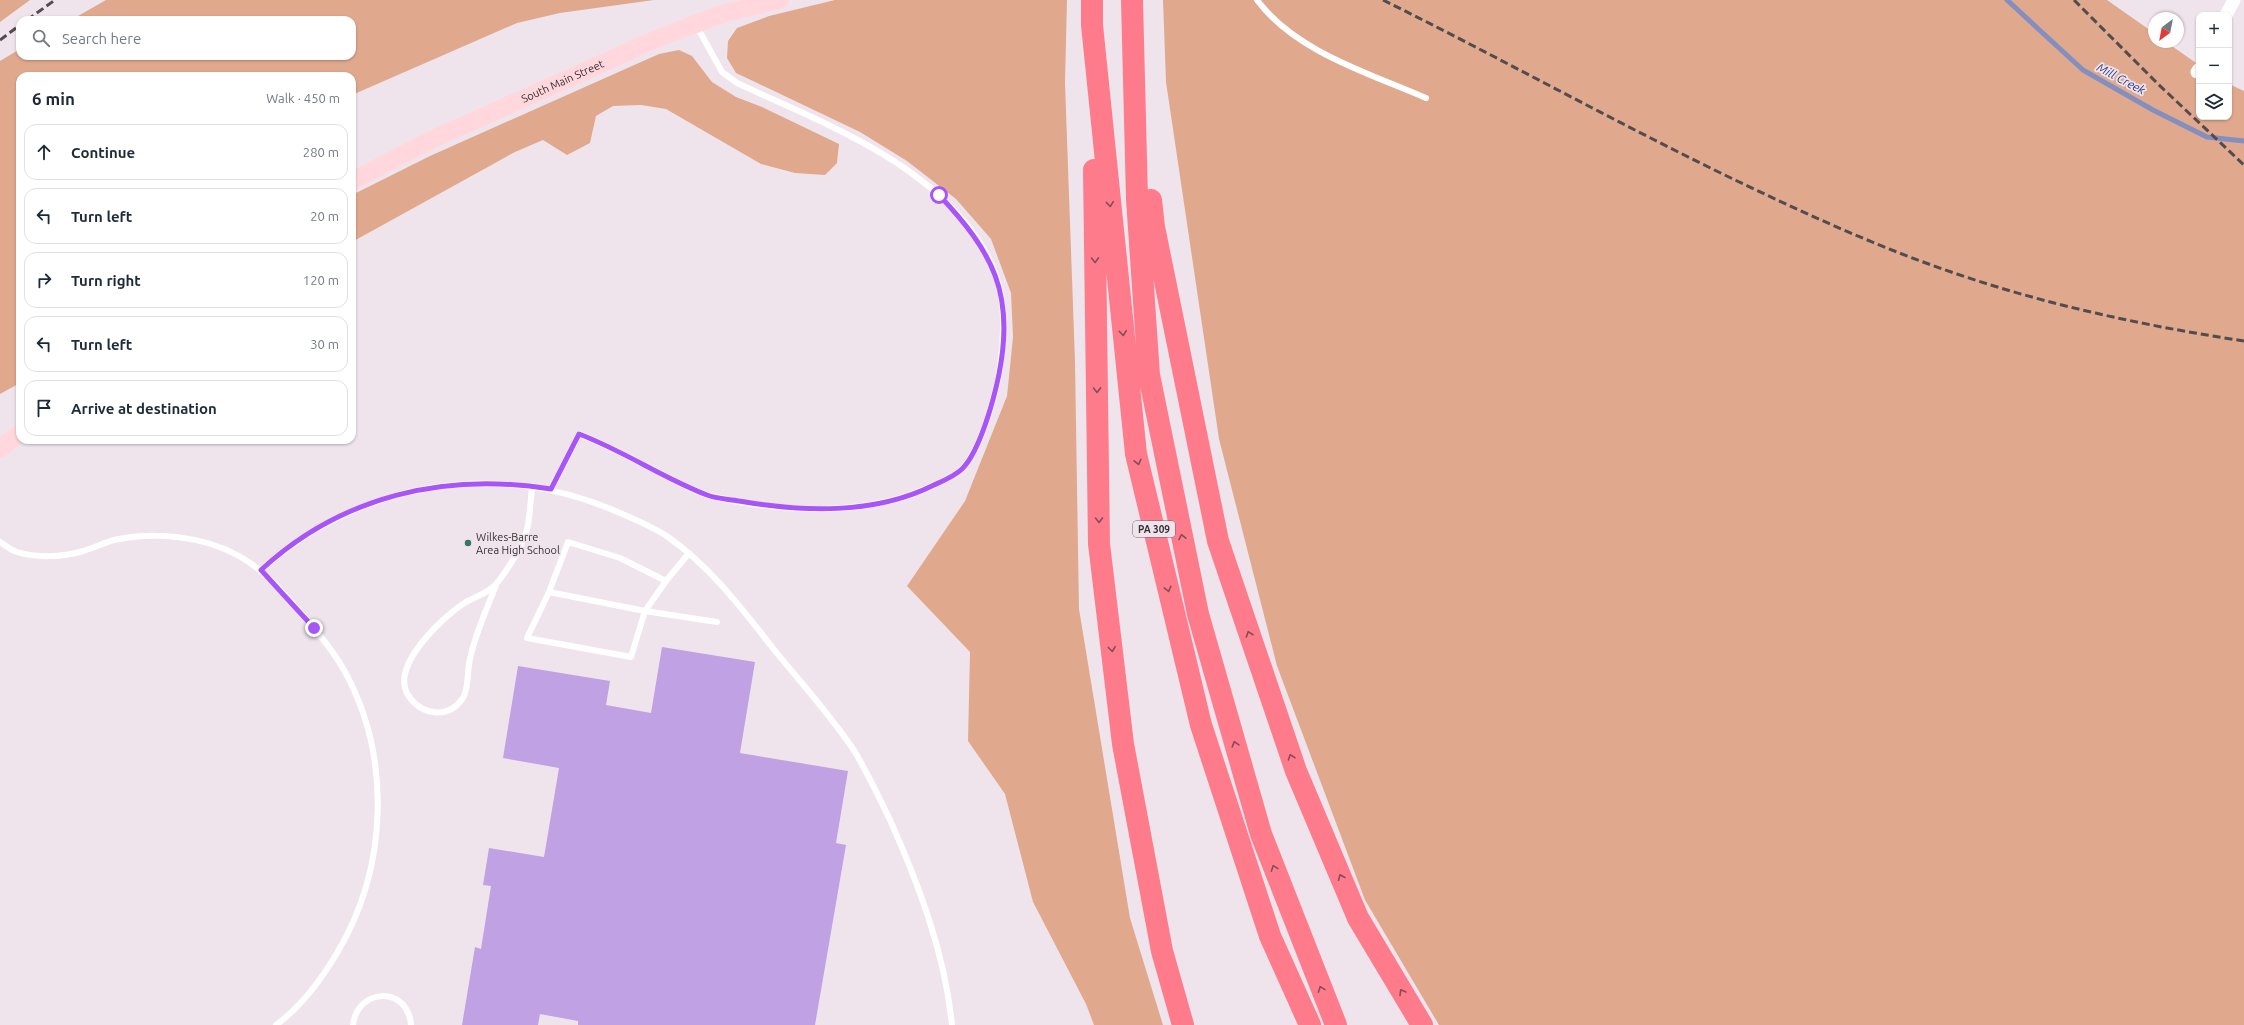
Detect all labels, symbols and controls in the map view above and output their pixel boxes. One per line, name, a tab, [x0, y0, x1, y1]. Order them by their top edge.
north arrow	[2148, 12, 2184, 48]
map controls	[2196, 12, 2232, 120]
button: +	[2196, 12, 2232, 48]
search box	[16, 16, 356, 60]
icon: search	[30, 27, 52, 49]
text: Search here	[62, 30, 141, 47]
button: −	[2196, 48, 2232, 84]
street label: South Main Street	[519, 57, 606, 105]
water label: Mill Creek	[2095, 60, 2148, 97]
button: layers	[2196, 84, 2232, 120]
text: 6 min	[32, 89, 75, 108]
text: Walk · 450 m	[266, 91, 340, 105]
icon: ahead	[33, 141, 55, 163]
text: Continue	[71, 144, 135, 161]
text: 280 m	[303, 145, 339, 159]
route start	[930, 186, 948, 204]
one-way arrow	[1106, 201, 1115, 207]
icon: left	[33, 205, 55, 227]
text: Turn left	[71, 208, 132, 225]
text: 20 m	[310, 209, 339, 223]
one-way arrow	[1091, 257, 1099, 263]
icon: right	[33, 269, 55, 291]
text: Turn right	[71, 272, 141, 289]
text: 120 m	[303, 273, 339, 287]
one-way arrow	[1119, 330, 1128, 336]
icon: left	[33, 333, 55, 355]
text: Turn left	[71, 336, 132, 353]
text: 30 m	[310, 337, 339, 351]
one-way arrow	[1093, 387, 1101, 393]
icon: arrive	[33, 397, 55, 419]
text: Arrive at destination	[71, 400, 217, 417]
one-way arrow	[1133, 459, 1141, 465]
one-way arrow	[1095, 517, 1103, 523]
road number: PA 309	[1133, 521, 1175, 537]
place label: Wilkes-Barre Area High School	[476, 531, 560, 556]
one-way arrow	[1179, 534, 1187, 540]
marker: Wilkes-Barre Area High School	[463, 538, 473, 548]
one-way arrow	[1164, 585, 1172, 592]
route end	[305, 619, 323, 637]
one-way arrow	[1246, 631, 1254, 638]
one-way arrow	[1107, 646, 1116, 652]
one-way arrow	[1231, 741, 1240, 748]
one-way arrow	[1288, 754, 1296, 761]
one-way arrow	[1271, 865, 1279, 872]
one-way arrow	[1337, 874, 1345, 881]
one-way arrow	[1317, 986, 1325, 993]
one-way arrow	[1399, 989, 1406, 996]

